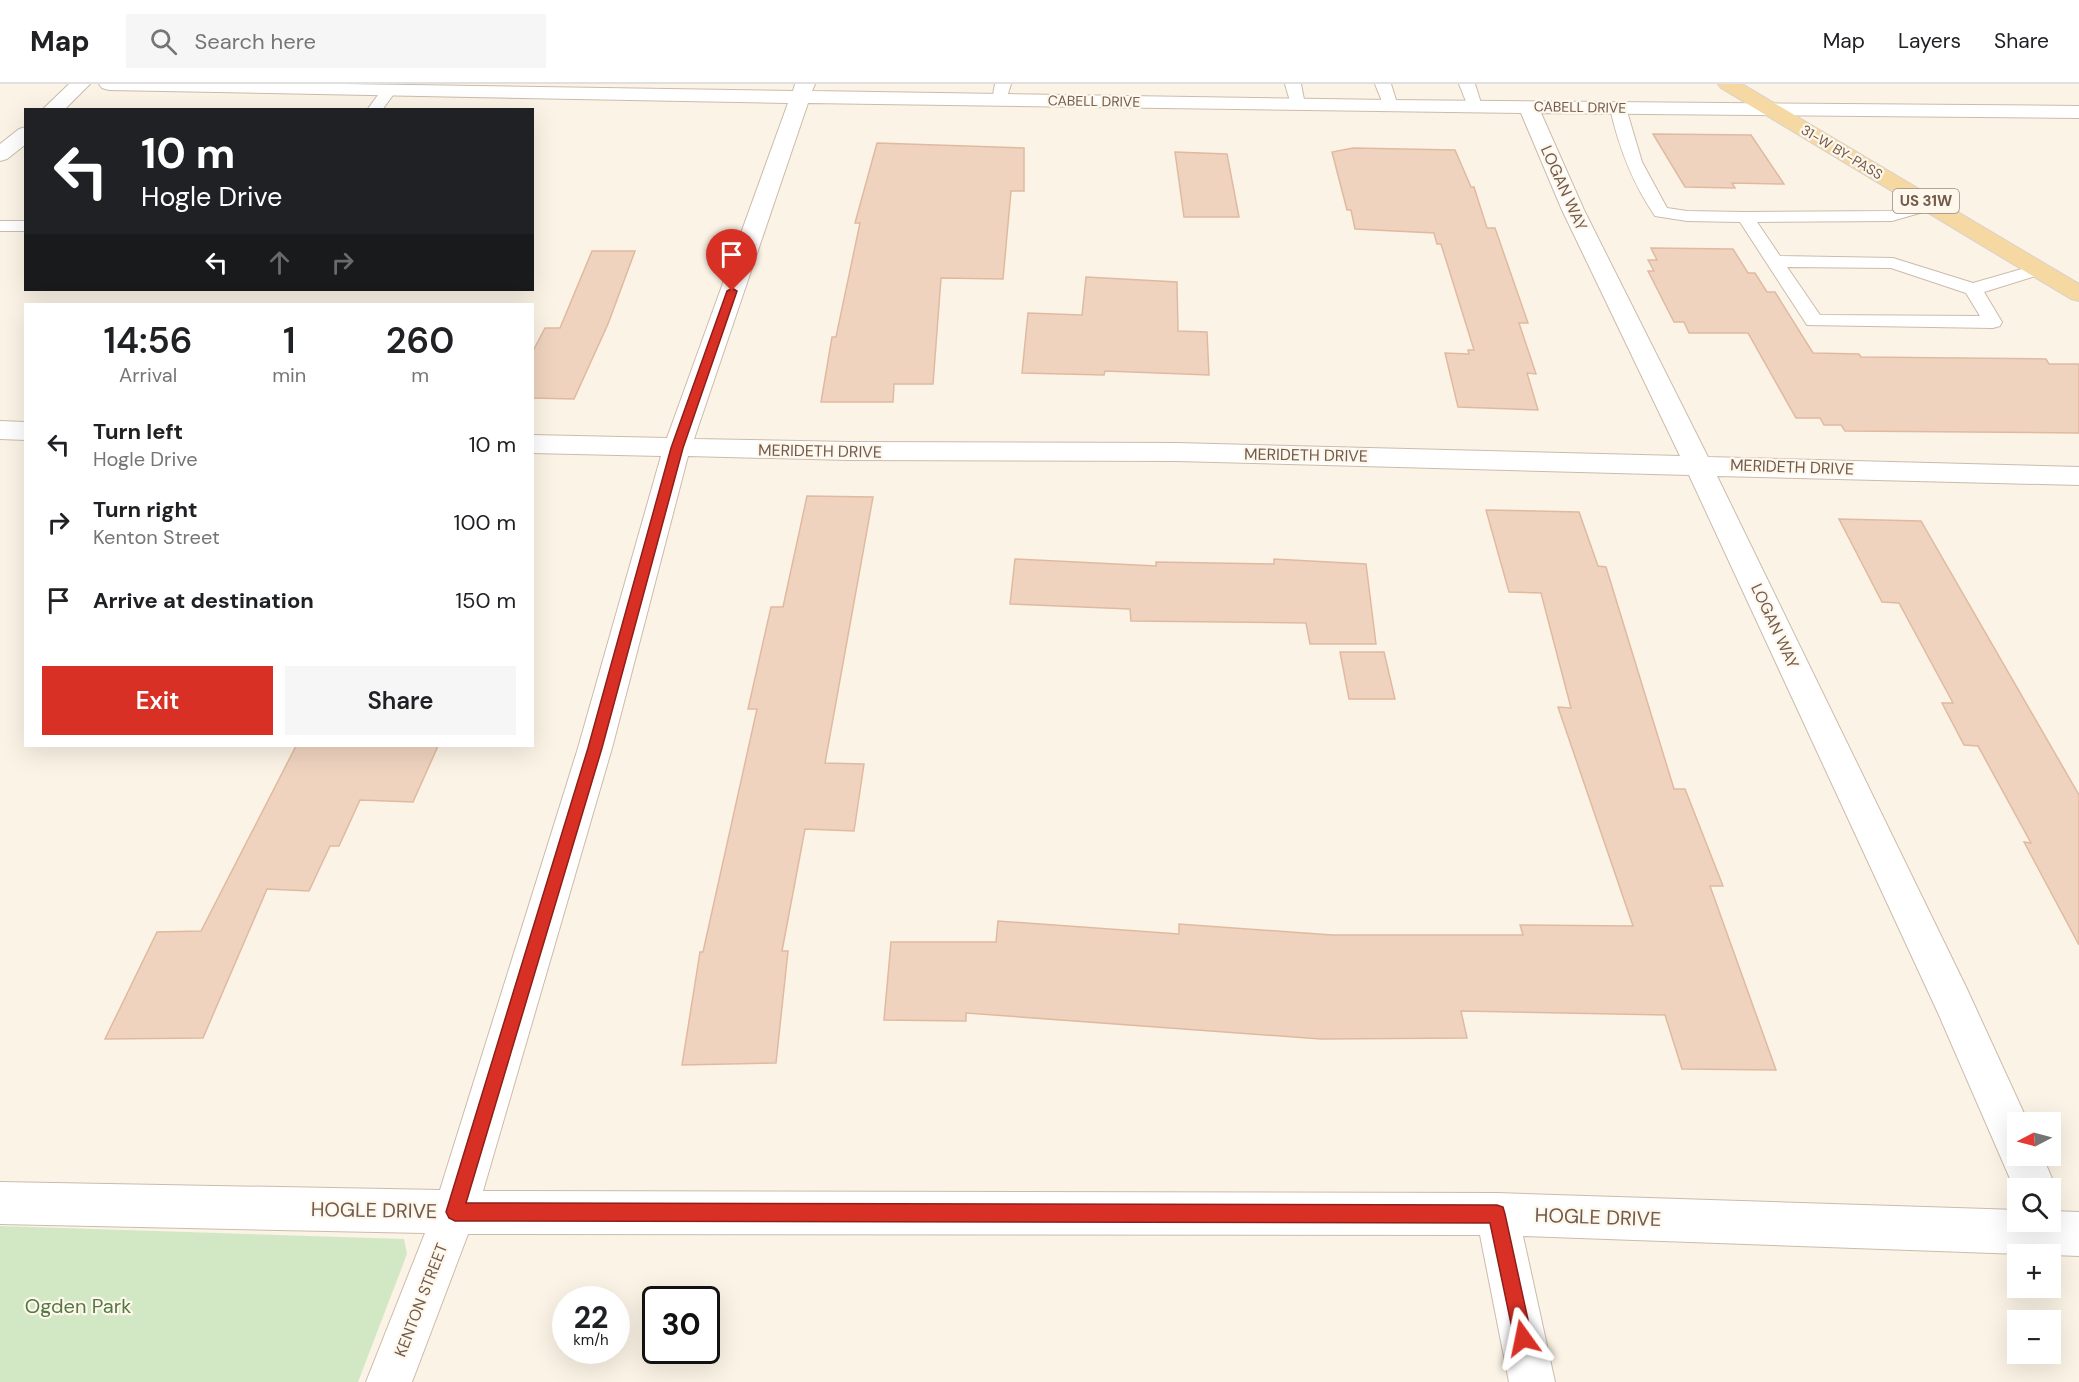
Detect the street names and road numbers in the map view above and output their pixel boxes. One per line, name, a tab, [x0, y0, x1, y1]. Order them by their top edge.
street label: CABELL DRIVE	[1048, 91, 1140, 111]
street label: CABELL DRIVE	[1534, 97, 1626, 117]
street label: 31-W BY-PASS	[1798, 121, 1886, 183]
street label: LOGAN WAY	[1536, 142, 1592, 234]
road number: US 31W	[1893, 189, 1959, 213]
street label: MERIDETH DRIVE	[758, 439, 882, 463]
street label: MERIDETH DRIVE	[1244, 443, 1368, 467]
street label: MERIDETH DRIVE	[1730, 454, 1854, 480]
street label: LOGAN WAY	[1746, 580, 1804, 672]
street label: HOGLE DRIVE	[311, 1196, 437, 1224]
street label: HOGLE DRIVE	[1534, 1202, 1662, 1232]
street label: KENTON STREET	[390, 1240, 452, 1360]

